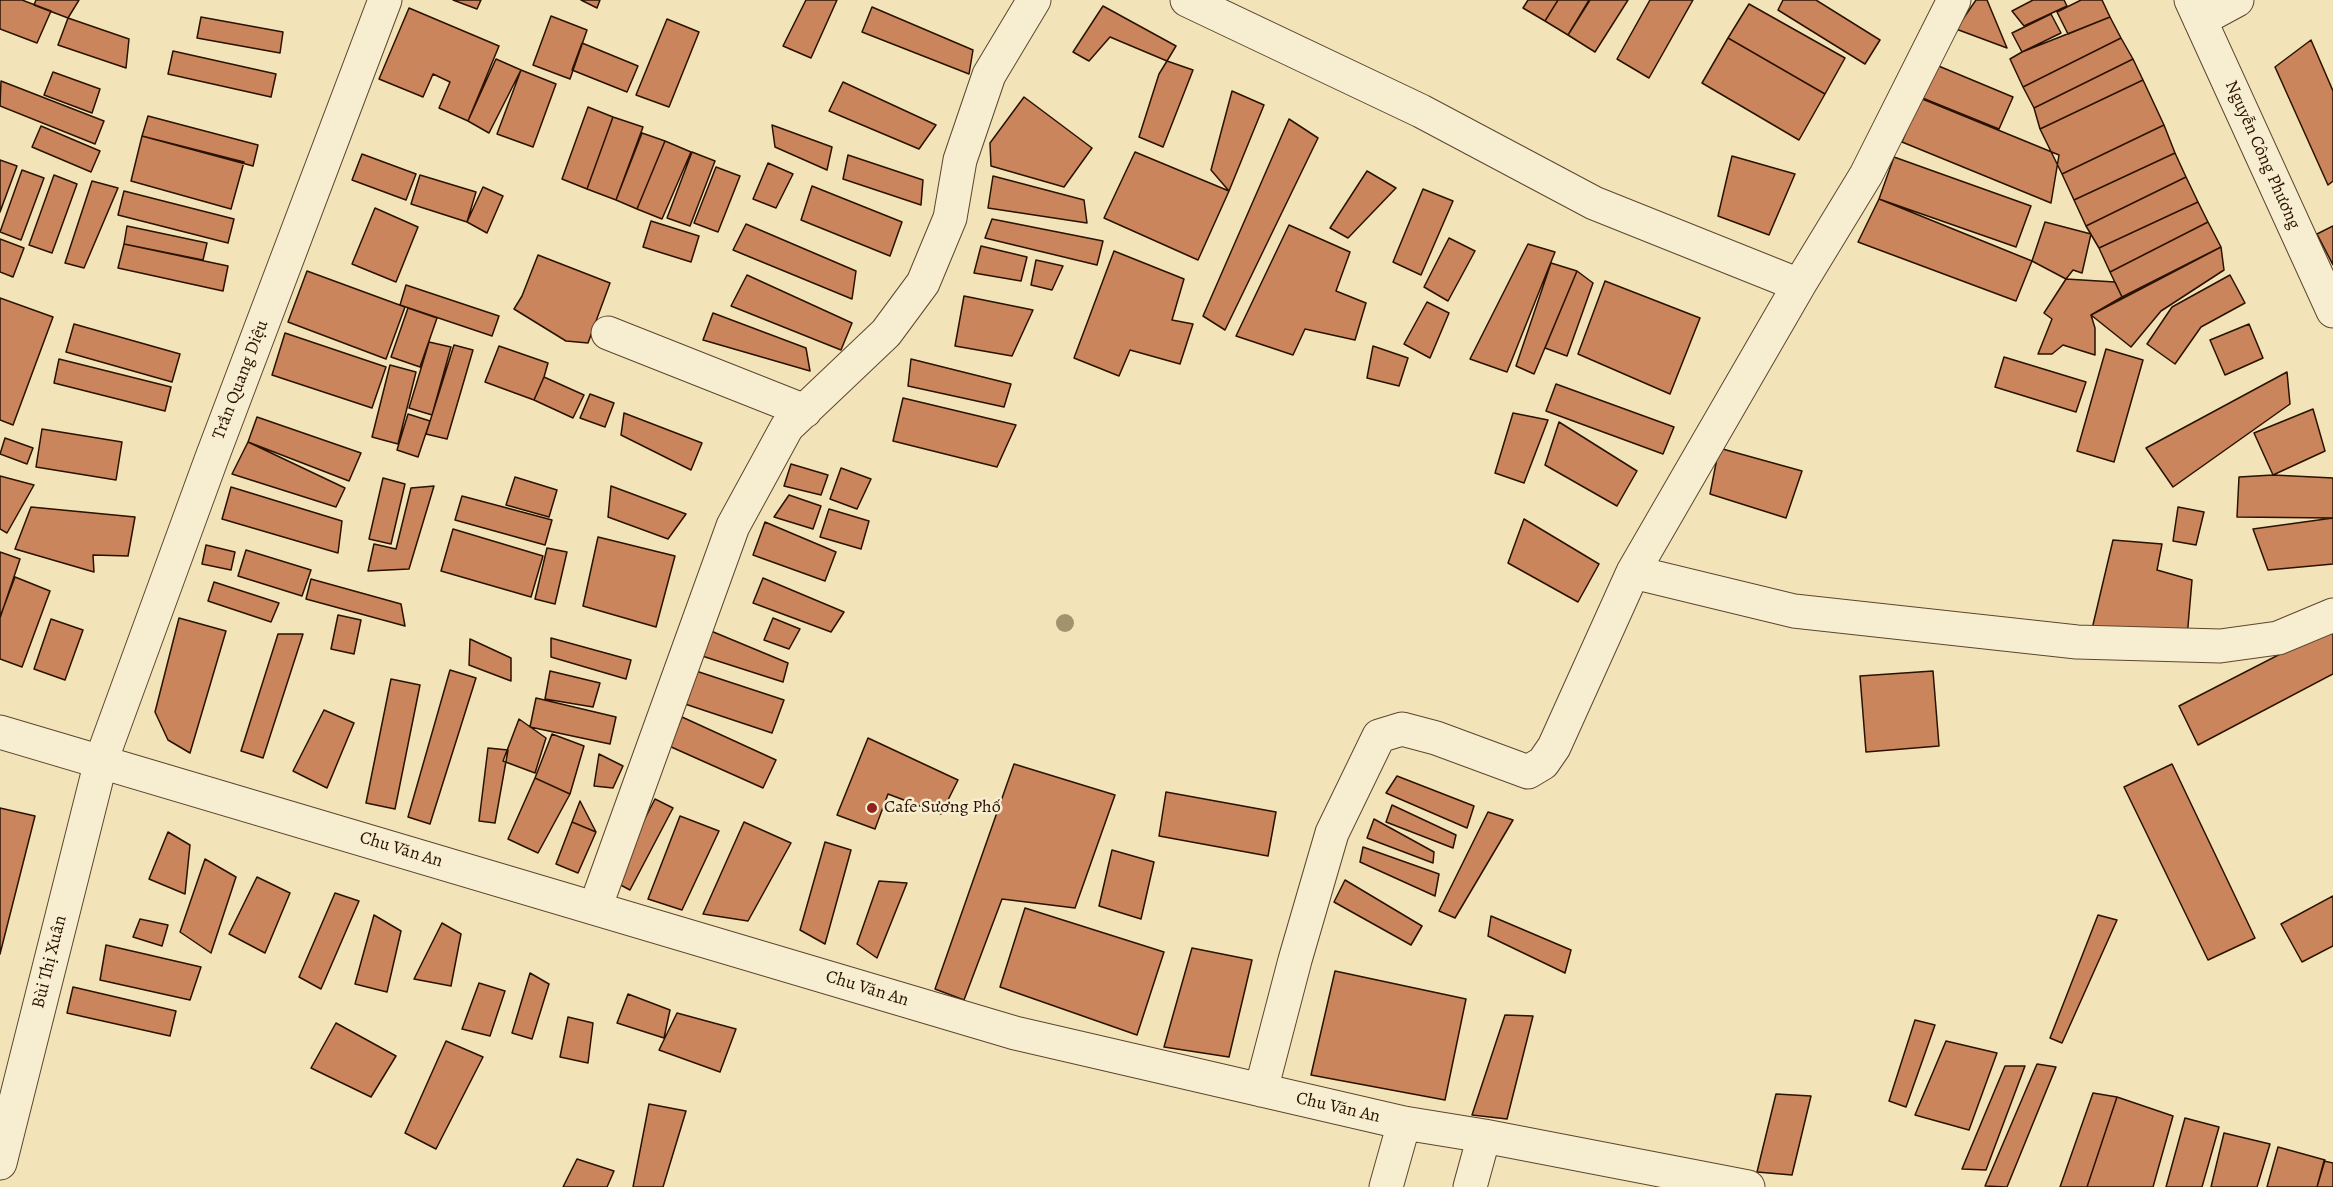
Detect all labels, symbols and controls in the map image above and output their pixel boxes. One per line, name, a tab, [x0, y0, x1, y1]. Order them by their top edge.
street label: Nguyễn Công Phương	[2219, 77, 2305, 233]
street label: Trần Quang Diệu	[208, 317, 274, 443]
place label: Cafe Sương Phố	[884, 797, 1001, 819]
marker: Cafe Sương Phố	[865, 801, 879, 815]
street label: Chu Văn An	[357, 827, 445, 873]
street label: Bùi Thị Xuân	[28, 913, 72, 1011]
street label: Chu Văn An	[823, 966, 911, 1012]
street label: Chu Văn An	[1294, 1088, 1382, 1128]

